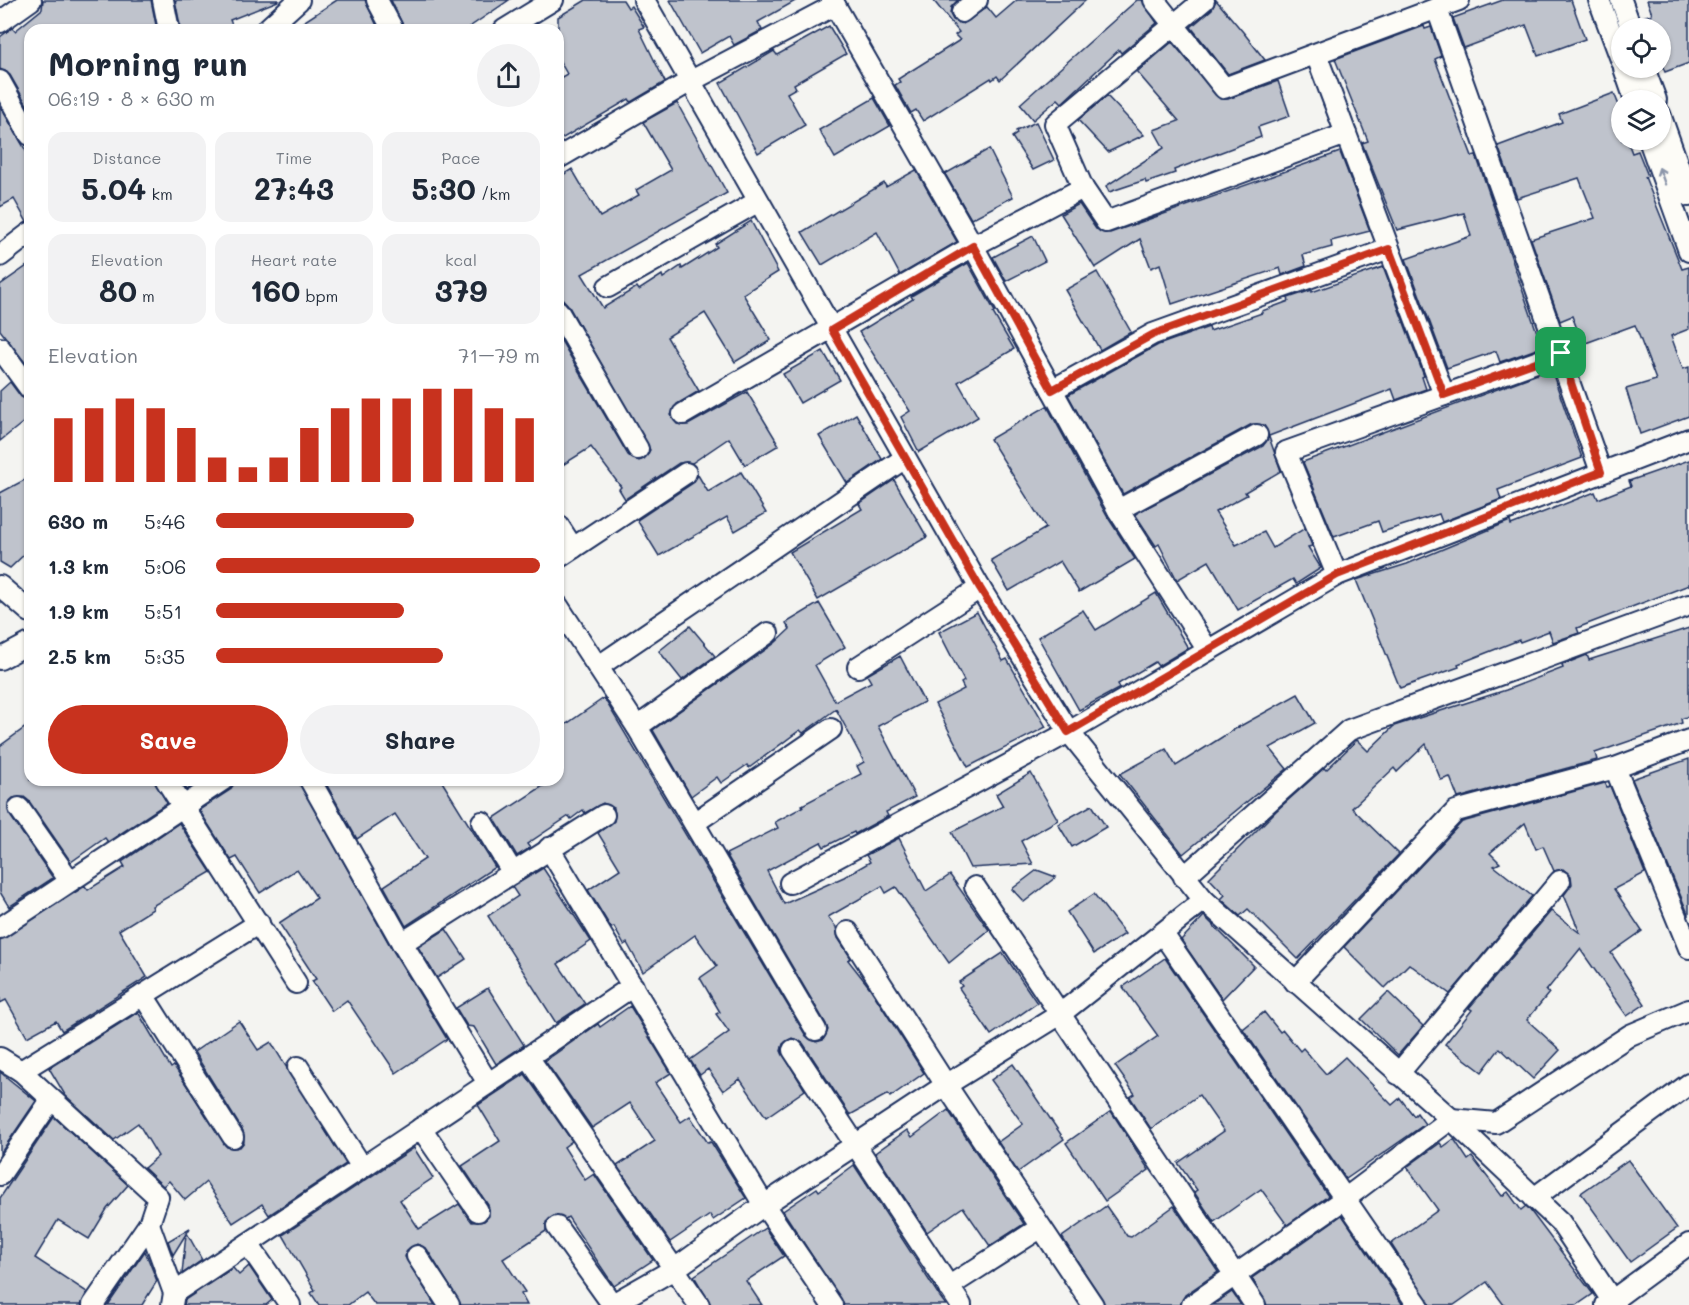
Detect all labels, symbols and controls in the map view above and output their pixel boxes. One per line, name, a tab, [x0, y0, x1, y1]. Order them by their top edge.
map controls	[1611, 18, 1671, 150]
button: locate	[1611, 18, 1671, 78]
text: Morning run	[48, 41, 248, 84]
button: share	[477, 44, 540, 107]
text: 06:19 · 8 × 630 m	[48, 85, 215, 111]
button: layers	[1611, 90, 1671, 150]
text: Distance	[93, 147, 161, 168]
text: Time	[276, 147, 312, 168]
text: Pace	[441, 147, 481, 168]
one-way arrow	[1656, 167, 1667, 186]
text: 5.04	[81, 168, 146, 208]
text: 27:43	[254, 168, 334, 208]
text: 5:30	[411, 168, 476, 208]
text: km	[146, 183, 173, 204]
text: /km	[476, 183, 511, 204]
text: Elevation	[91, 249, 163, 270]
text: Heart rate	[251, 249, 337, 270]
text: kcal	[445, 249, 477, 270]
text: 80	[99, 270, 137, 310]
text: 160	[250, 270, 300, 310]
text: 379	[435, 270, 487, 310]
text: m	[137, 285, 155, 306]
text: bpm	[300, 285, 338, 306]
pin	[1535, 327, 1586, 378]
icon: arrive	[1544, 336, 1577, 369]
text: Elevation	[48, 342, 138, 368]
text: 71–79 m	[458, 342, 540, 368]
text: 630 m	[48, 508, 108, 534]
text: 5:46	[144, 508, 186, 534]
text: 1.3 km	[48, 553, 109, 579]
text: 5:06	[144, 553, 186, 579]
text: 1.9 km	[48, 598, 109, 624]
text: 5:51	[144, 598, 182, 624]
text: 2.5 km	[48, 643, 111, 669]
text: 5:35	[144, 643, 185, 669]
button: Save	[48, 705, 288, 774]
button: Share	[300, 705, 540, 774]

